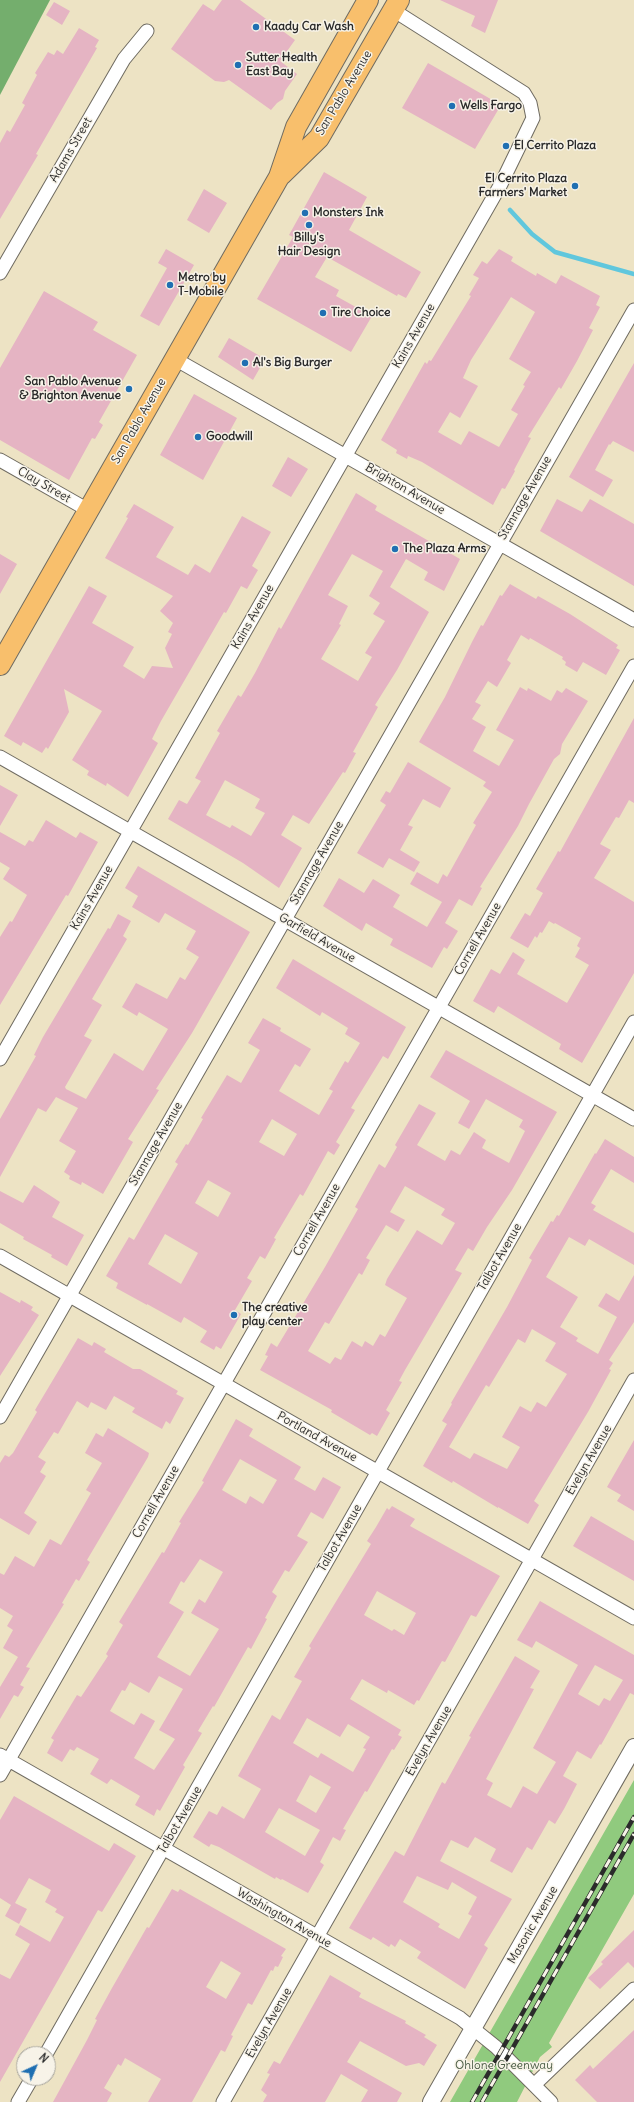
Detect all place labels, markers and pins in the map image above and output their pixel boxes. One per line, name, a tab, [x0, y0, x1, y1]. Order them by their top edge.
place label: Kaady Car Wash	[264, 20, 354, 34]
marker: Kaady Car Wash	[251, 22, 261, 32]
place label: Sutter Health East Bay	[246, 51, 317, 79]
marker: Sutter Health East Bay	[233, 60, 243, 70]
place label: Wells Fargo	[460, 99, 522, 113]
marker: Wells Fargo	[447, 101, 457, 111]
place label: El Cerrito Plaza	[514, 139, 596, 153]
marker: El Cerrito Plaza	[501, 141, 511, 151]
place label: El Cerrito Plaza Farmers' Market	[479, 172, 567, 200]
marker: El Cerrito Plaza Farmers' Market	[570, 181, 580, 191]
place label: Monsters Ink	[313, 206, 384, 220]
marker: Monsters Ink	[300, 208, 310, 218]
marker: Billy's Hair Design	[304, 220, 314, 230]
place label: Billy's Hair Design	[278, 231, 340, 259]
place label: Metro by T-Mobile	[178, 271, 226, 299]
marker: Metro by T-Mobile	[165, 280, 175, 290]
place label: Tire Choice	[331, 306, 390, 320]
marker: Tire Choice	[318, 308, 328, 318]
place label: Al's Big Burger	[253, 356, 332, 370]
marker: Al's Big Burger	[240, 358, 250, 368]
place label: San Pablo Avenue & Brighton Avenue	[19, 375, 121, 403]
marker: San Pablo Avenue & Brighton Avenue	[124, 384, 134, 394]
place label: Goodwill	[206, 430, 253, 444]
marker: Goodwill	[193, 432, 203, 442]
place label: The Plaza Arms	[403, 542, 486, 556]
marker: The Plaza Arms	[390, 544, 400, 554]
place label: The creative play center	[242, 1301, 308, 1329]
marker: The creative play center	[229, 1310, 239, 1320]

